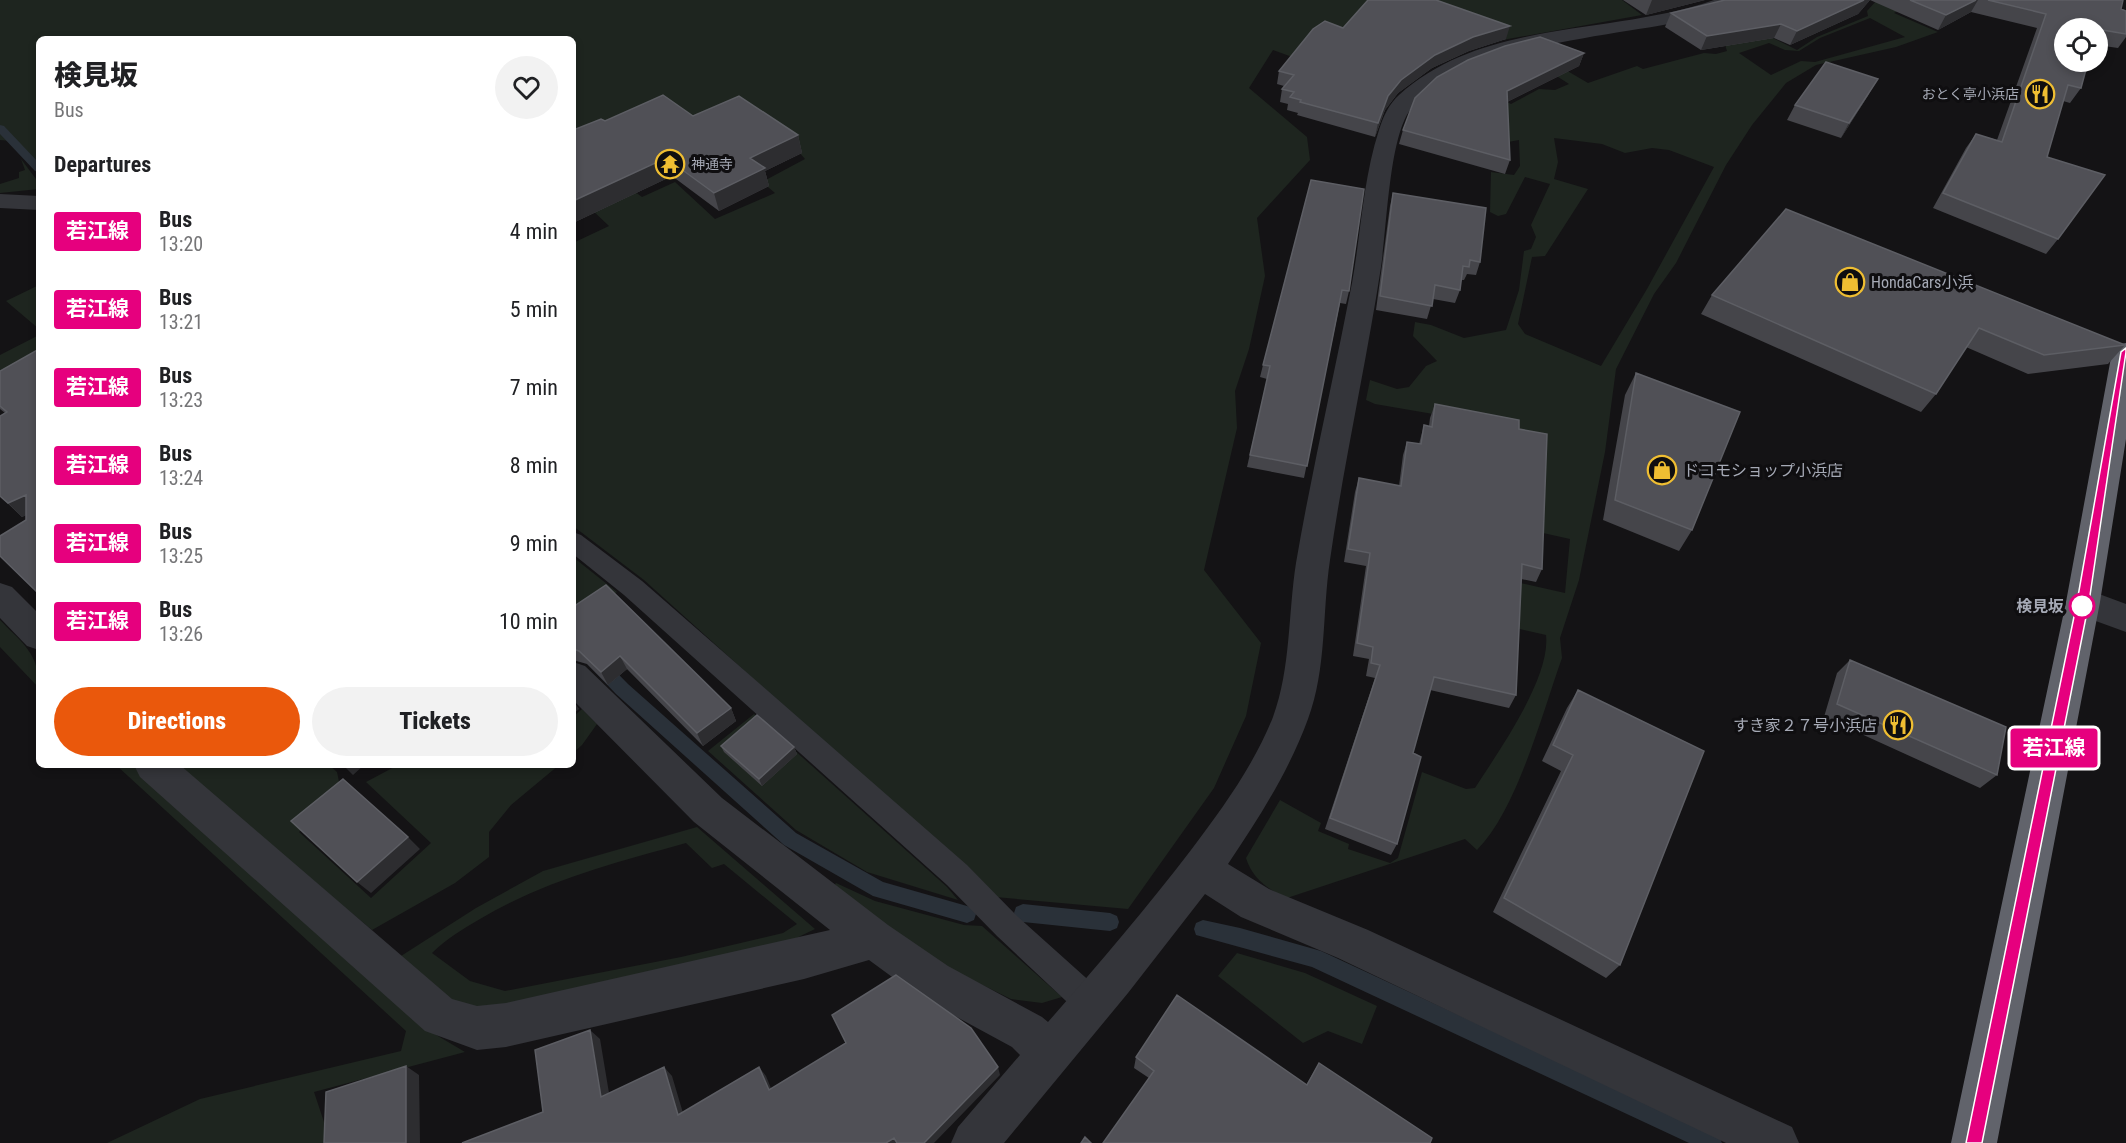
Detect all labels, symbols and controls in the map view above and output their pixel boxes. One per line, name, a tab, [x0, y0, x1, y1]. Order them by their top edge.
map controls	[2054, 18, 2108, 72]
button: locate	[2054, 18, 2108, 72]
button: heart	[495, 56, 558, 119]
text: 検見坂	[54, 59, 138, 92]
restaurant icon: おとく亭小浜店	[2024, 78, 2056, 110]
place label: おとく亭小浜店	[1921, 86, 2019, 102]
text: Bus	[54, 98, 84, 122]
temple icon: 神通寺	[654, 148, 686, 180]
text: Departures	[54, 152, 151, 177]
place label: 神通寺	[691, 156, 733, 172]
text: Bus	[159, 207, 192, 232]
text: 若江線	[66, 219, 129, 243]
text: 4 min	[510, 219, 558, 244]
text: 13:20	[159, 232, 203, 256]
shop icon: HondaCars小浜	[1834, 266, 1866, 298]
place label: HondaCars小浜	[1871, 273, 1973, 292]
text: Bus	[159, 285, 192, 310]
text: 若江線	[66, 297, 129, 321]
text: 5 min	[510, 297, 558, 322]
text: 13:21	[159, 310, 203, 334]
text: Bus	[159, 363, 192, 388]
text: 若江線	[66, 375, 129, 399]
text: 7 min	[510, 375, 558, 400]
text: 13:23	[159, 388, 203, 412]
text: Bus	[159, 441, 192, 466]
text: 若江線	[66, 453, 129, 477]
text: 8 min	[510, 453, 558, 478]
shop icon: ドコモショップ小浜店	[1646, 454, 1678, 486]
place label: ドコモショップ小浜店	[1683, 461, 1843, 480]
text: 13:24	[159, 466, 203, 490]
text: Bus	[159, 519, 192, 544]
text: 若江線	[66, 531, 129, 555]
text: 9 min	[510, 531, 558, 556]
text: 13:25	[159, 544, 203, 568]
marker: 検見坂	[2069, 593, 2095, 619]
text: Bus	[159, 597, 192, 622]
place label: 検見坂	[2016, 597, 2064, 616]
text: 若江線	[66, 609, 129, 633]
text: 10 min	[499, 609, 558, 634]
text: 13:26	[159, 622, 203, 646]
button: Directions	[54, 687, 300, 756]
button: Tickets	[312, 687, 558, 756]
restaurant icon: すき家２７号小浜店	[1882, 709, 1914, 741]
place label: すき家２７号小浜店	[1733, 716, 1877, 735]
line badge: 若江線	[2020, 728, 2088, 768]
text: 若江線	[2023, 736, 2086, 760]

